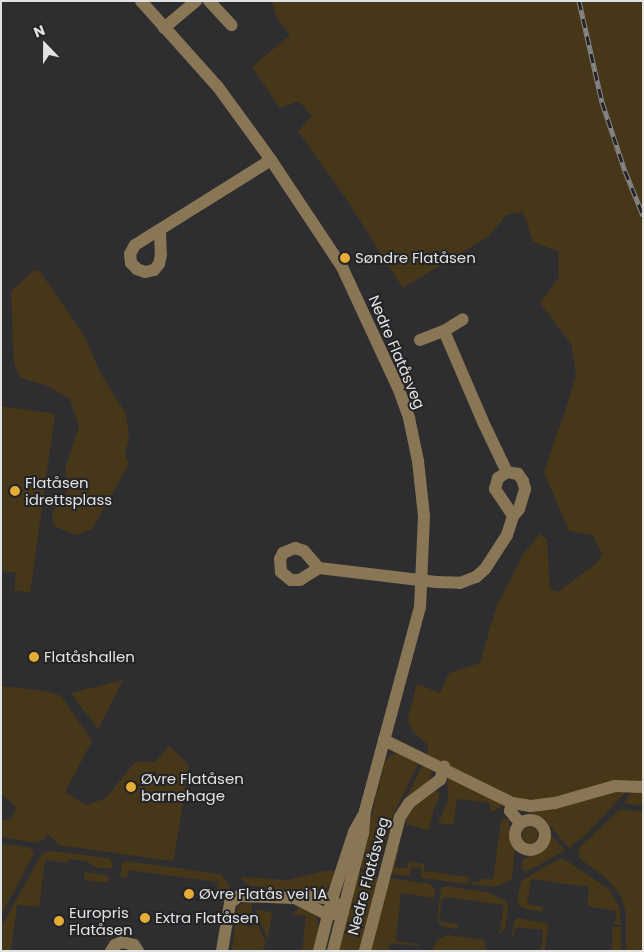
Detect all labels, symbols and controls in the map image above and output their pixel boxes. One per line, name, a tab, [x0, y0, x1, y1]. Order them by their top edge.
north arrow	[20, 20, 70, 70]
text: N	[31, 20, 48, 42]
place label: Søndre Flatåsen	[355, 249, 476, 267]
marker: Søndre Flatåsen	[339, 252, 351, 264]
street label: Nedre Flatåsveg	[365, 293, 429, 411]
place label: Flatåsen idrettsplass	[25, 473, 112, 508]
marker: Flatåsen idrettsplass	[9, 485, 21, 497]
place label: Flatåshallen	[44, 648, 135, 666]
marker: Flatåshallen	[28, 651, 40, 663]
place label: Øvre Flatåsen barnehage	[141, 769, 244, 804]
marker: Øvre Flatåsen barnehage	[125, 781, 137, 793]
street label: Nedre Flatåsveg	[344, 815, 392, 937]
place label: Øvre Flatås vei 1A	[199, 885, 327, 903]
marker: Øvre Flatås vei 1A	[183, 888, 195, 900]
place label: Europris Flatåsen	[69, 903, 133, 938]
place label: Extra Flatåsen	[155, 909, 259, 927]
marker: Extra Flatåsen	[139, 912, 151, 924]
marker: Europris Flatåsen	[53, 915, 65, 927]

